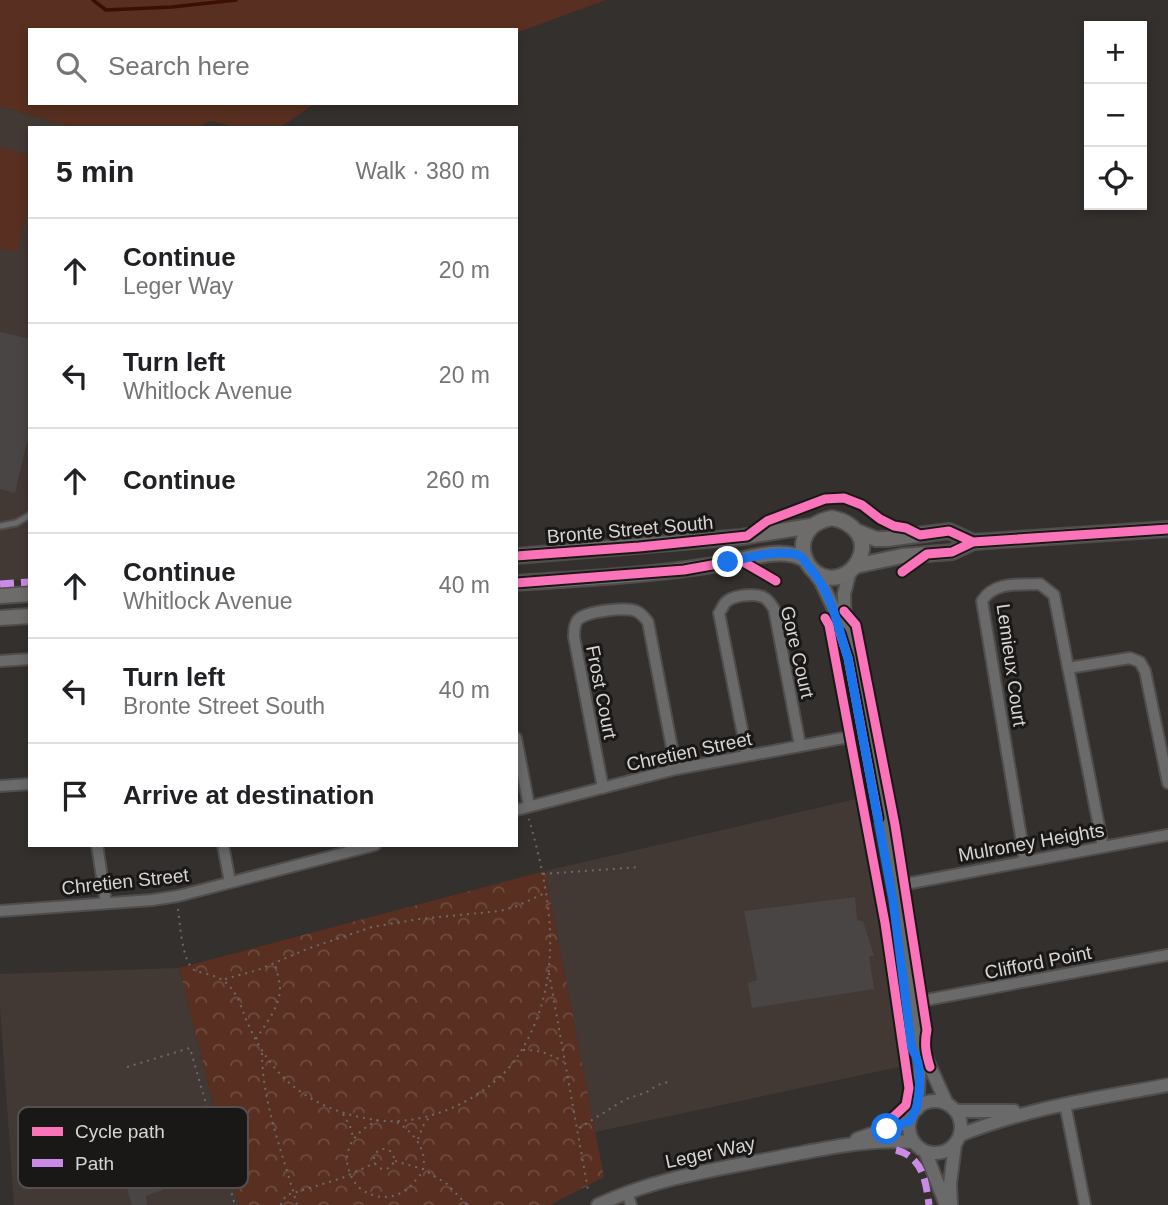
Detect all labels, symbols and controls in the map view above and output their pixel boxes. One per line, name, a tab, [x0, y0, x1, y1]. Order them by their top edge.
map controls	[1084, 21, 1147, 210]
button: +	[1084, 21, 1147, 84]
search box	[28, 28, 518, 105]
icon: search	[52, 48, 90, 86]
text: Search here	[108, 51, 250, 81]
button: −	[1084, 84, 1147, 147]
button: locate	[1084, 147, 1147, 210]
text: 5 min	[56, 155, 134, 188]
text: Walk · 380 m	[355, 158, 490, 184]
text: Continue	[123, 242, 236, 272]
icon: ahead	[56, 252, 94, 290]
text: 20 m	[439, 257, 490, 283]
text: Leger Way	[123, 273, 233, 299]
text: Turn left	[123, 347, 225, 377]
icon: left	[56, 357, 94, 395]
text: 20 m	[439, 362, 490, 388]
text: Whitlock Avenue	[123, 378, 293, 404]
icon: ahead	[56, 462, 94, 500]
text: Continue	[123, 465, 236, 495]
text: 260 m	[426, 467, 490, 493]
street label: Bronte Street South	[546, 512, 714, 547]
route end	[712, 546, 743, 577]
text: Continue	[123, 557, 236, 587]
icon: ahead	[56, 567, 94, 605]
text: 40 m	[439, 572, 490, 598]
text: Whitlock Avenue	[123, 588, 293, 614]
street label: Lemieux Court	[993, 602, 1031, 728]
street label: Gore Court	[777, 604, 818, 701]
street label: Frost Court	[582, 643, 621, 741]
text: Turn left	[123, 662, 225, 692]
icon: left	[56, 672, 94, 710]
text: 40 m	[439, 677, 490, 703]
text: Bronte Street South	[123, 693, 325, 719]
street label: Chretien Street	[624, 728, 754, 775]
icon: arrive	[56, 777, 94, 815]
text: Arrive at destination	[123, 780, 374, 810]
street label: Mulroney Heights	[956, 819, 1106, 866]
street label: Chretien Street	[60, 864, 190, 899]
street label: Clifford Point	[983, 942, 1094, 983]
legend	[18, 1107, 248, 1188]
route start	[871, 1113, 902, 1144]
text: Cycle path	[75, 1121, 165, 1142]
street label: Leger Way	[663, 1133, 757, 1172]
text: Path	[75, 1153, 114, 1174]

